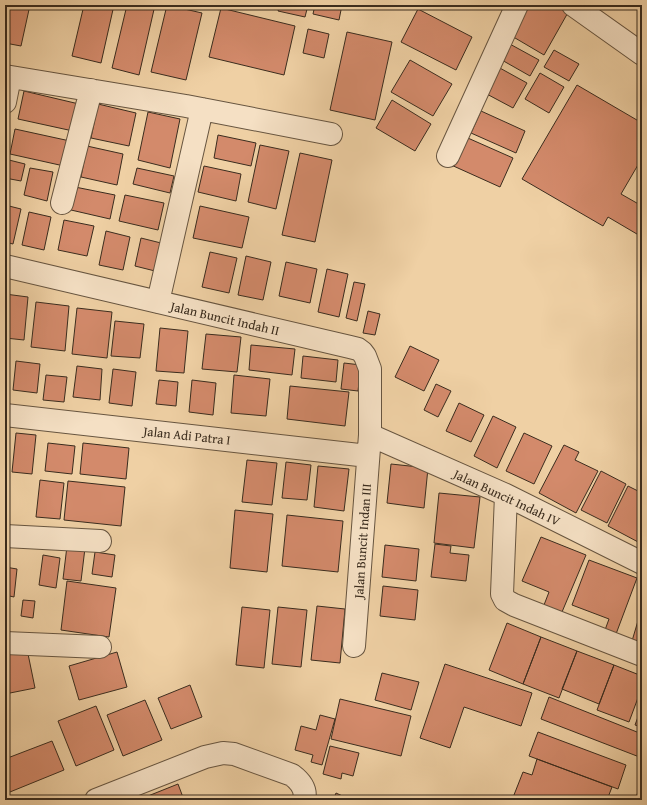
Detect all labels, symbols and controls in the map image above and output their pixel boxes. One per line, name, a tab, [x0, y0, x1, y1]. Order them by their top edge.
street label: Jalan Buncit Indah II	[167, 296, 281, 340]
street label: Jalan Adi Patra I	[140, 421, 231, 450]
street label: Jalan Buncit Indah IV	[448, 464, 564, 531]
street label: Jalan Buncit Indan III	[349, 483, 376, 601]

